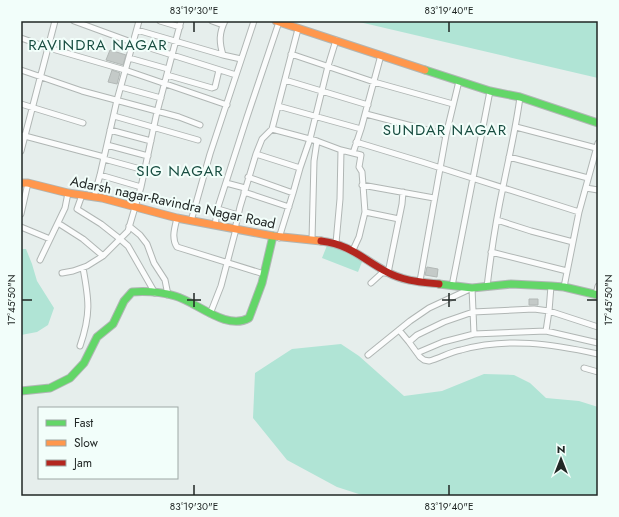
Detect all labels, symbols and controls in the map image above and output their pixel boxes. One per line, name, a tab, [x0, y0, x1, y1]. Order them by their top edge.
text: 83°19'30"E	[170, 3, 218, 18]
text: 83°19'40"E	[425, 3, 473, 18]
district label: RAVINDRA NAGAR	[28, 34, 168, 56]
district label: SUNDAR NAGAR	[383, 119, 507, 141]
district label: SIG NAGAR	[136, 160, 224, 182]
street label: Adarsh nagar-Ravindra Nagar Road	[69, 170, 277, 234]
text: 17°45'50"N	[4, 275, 19, 325]
text: 17°45'50"N	[601, 275, 616, 325]
legend	[38, 407, 178, 479]
text: Fast	[74, 414, 93, 432]
text: Slow	[74, 434, 99, 452]
north arrow	[541, 439, 581, 479]
text: N	[557, 441, 565, 457]
text: Jam	[72, 454, 92, 472]
text: 83°19'30"E	[170, 499, 218, 514]
text: 83°19'40"E	[425, 499, 473, 514]

